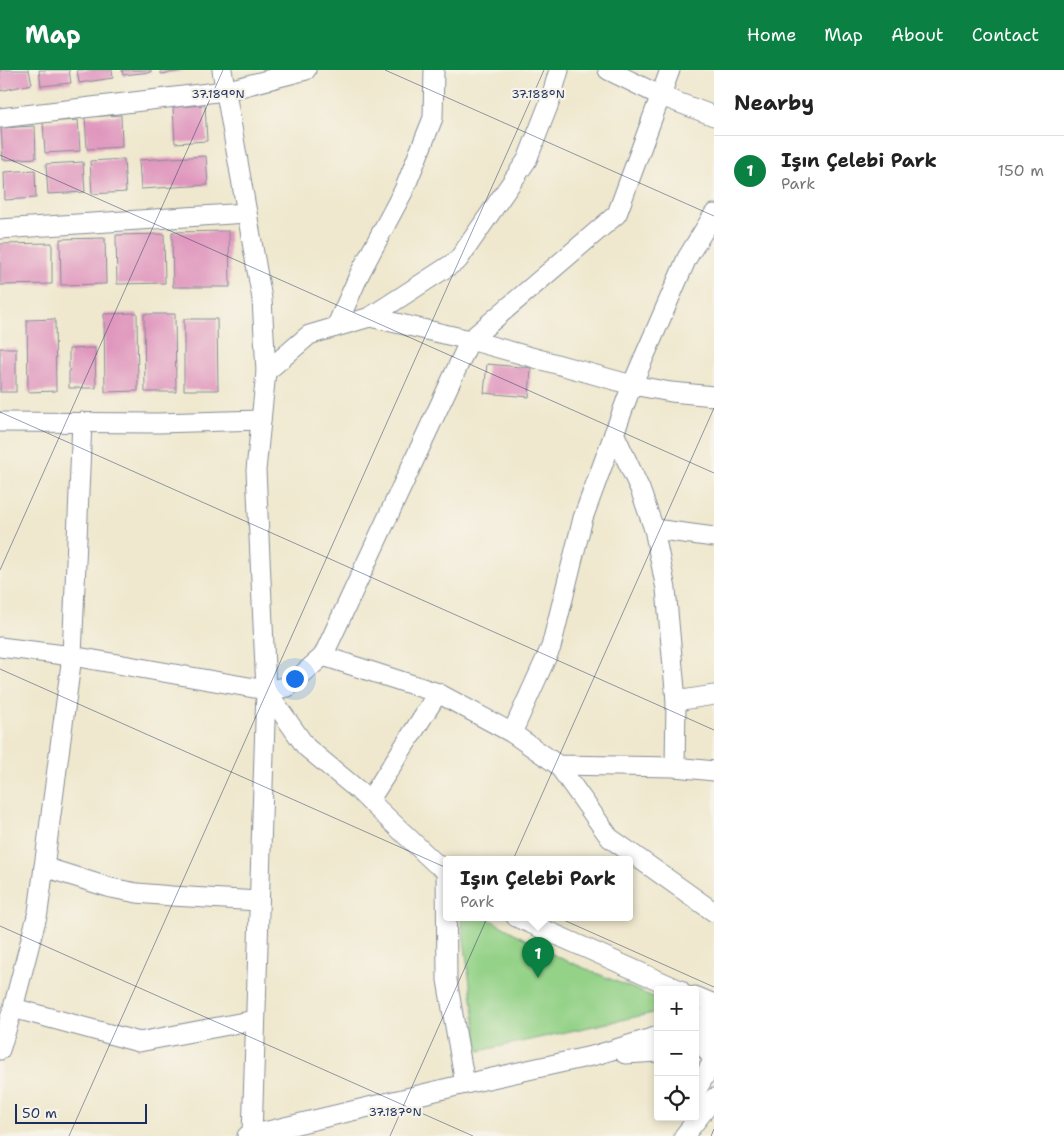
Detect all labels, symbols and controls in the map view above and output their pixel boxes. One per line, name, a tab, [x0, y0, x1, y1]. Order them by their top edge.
text: Map	[25, 19, 81, 51]
text: Home	[747, 23, 796, 47]
text: Map	[824, 23, 863, 47]
text: About	[891, 23, 944, 47]
text: Contact	[972, 23, 1039, 47]
text: 37.189°N	[191, 86, 245, 102]
text: 37.188°N	[511, 86, 565, 102]
text: Nearby	[734, 89, 814, 117]
text: Işın Çelebi Park	[781, 148, 937, 173]
text: 1	[746, 160, 754, 181]
text: 150 m	[997, 160, 1044, 181]
text: Park	[781, 173, 815, 194]
your location	[282, 666, 308, 692]
popup	[443, 856, 633, 921]
text: Işın Çelebi Park	[460, 866, 616, 891]
text: Park	[460, 891, 494, 912]
pin: 1	[522, 937, 554, 978]
map controls	[654, 986, 699, 1121]
button: +	[654, 986, 699, 1031]
button: −	[654, 1031, 699, 1076]
button: locate	[654, 1076, 699, 1121]
scale bar	[15, 1101, 148, 1124]
text: 50 m	[22, 1104, 57, 1122]
text: 37.187°N	[368, 1104, 422, 1120]

